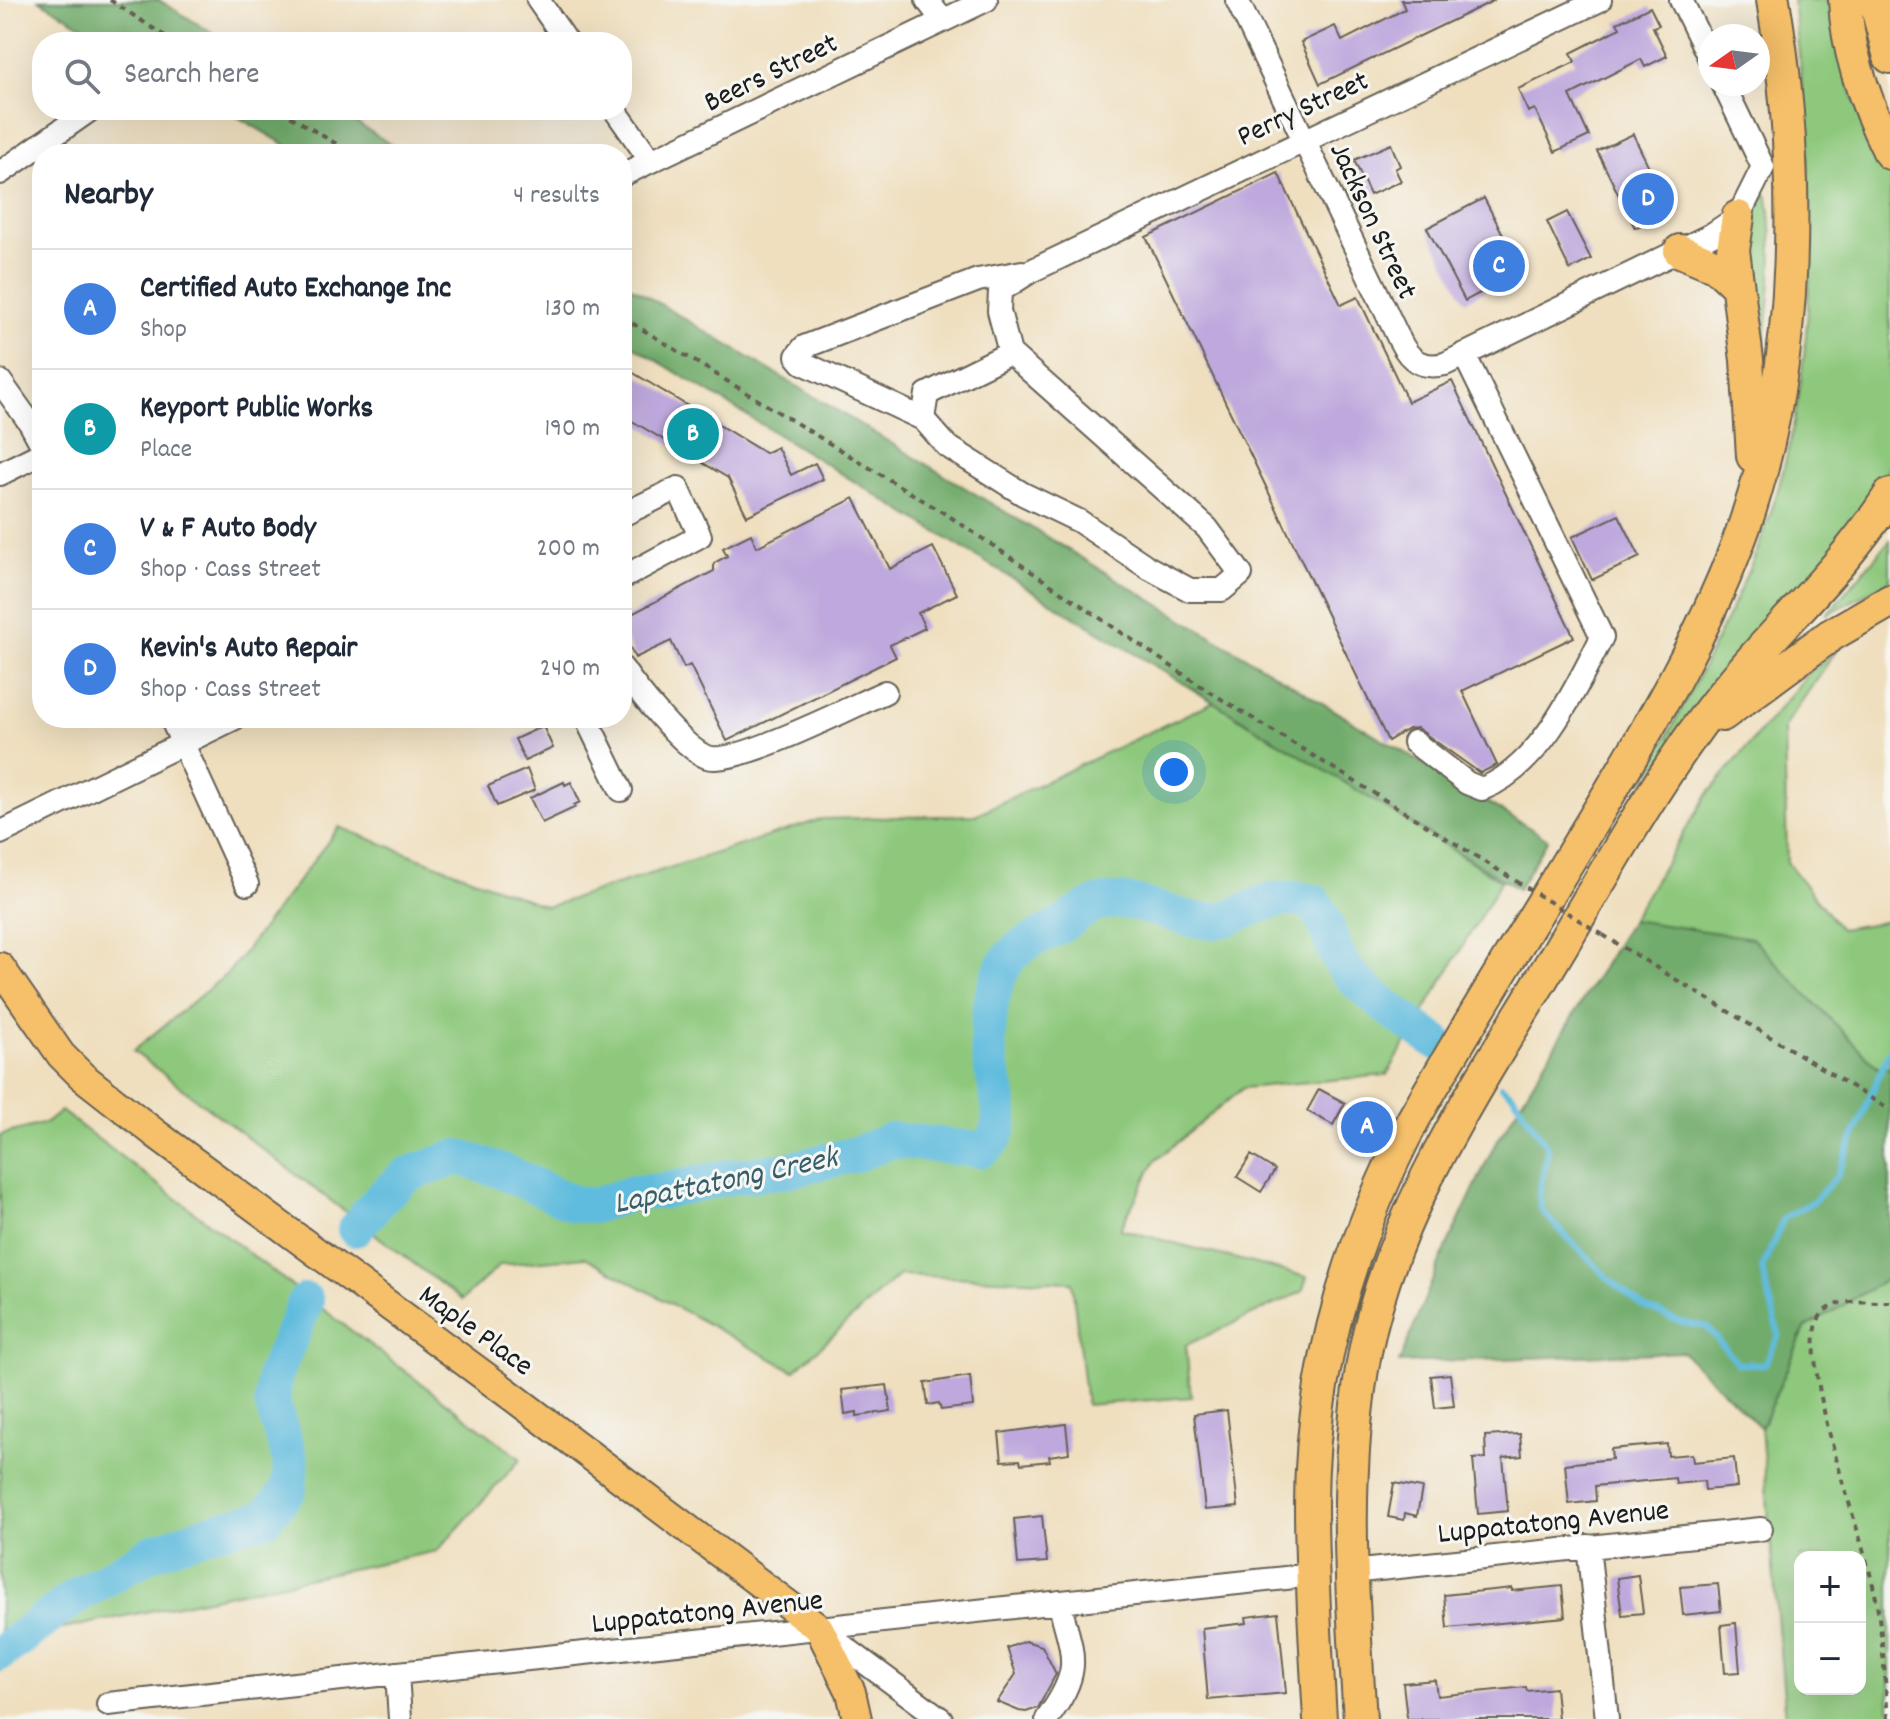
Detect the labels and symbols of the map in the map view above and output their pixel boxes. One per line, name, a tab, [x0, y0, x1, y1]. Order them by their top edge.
street label: Beers Street	[698, 24, 846, 126]
north arrow	[1698, 24, 1770, 96]
street label: Perry Street	[1231, 62, 1377, 160]
street label: Jackson Street	[1316, 136, 1426, 308]
pin: D	[1622, 169, 1674, 229]
pin: C	[1473, 236, 1525, 296]
pin: B	[667, 404, 719, 464]
your location	[1154, 752, 1194, 792]
pin: A	[1341, 1097, 1393, 1157]
water label: Lapattatong Creek	[610, 1136, 845, 1229]
street label: Maple Place	[408, 1276, 541, 1389]
street label: Luppatatong Avenue	[1436, 1491, 1671, 1558]
street label: Luppatatong Avenue	[590, 1581, 825, 1648]

